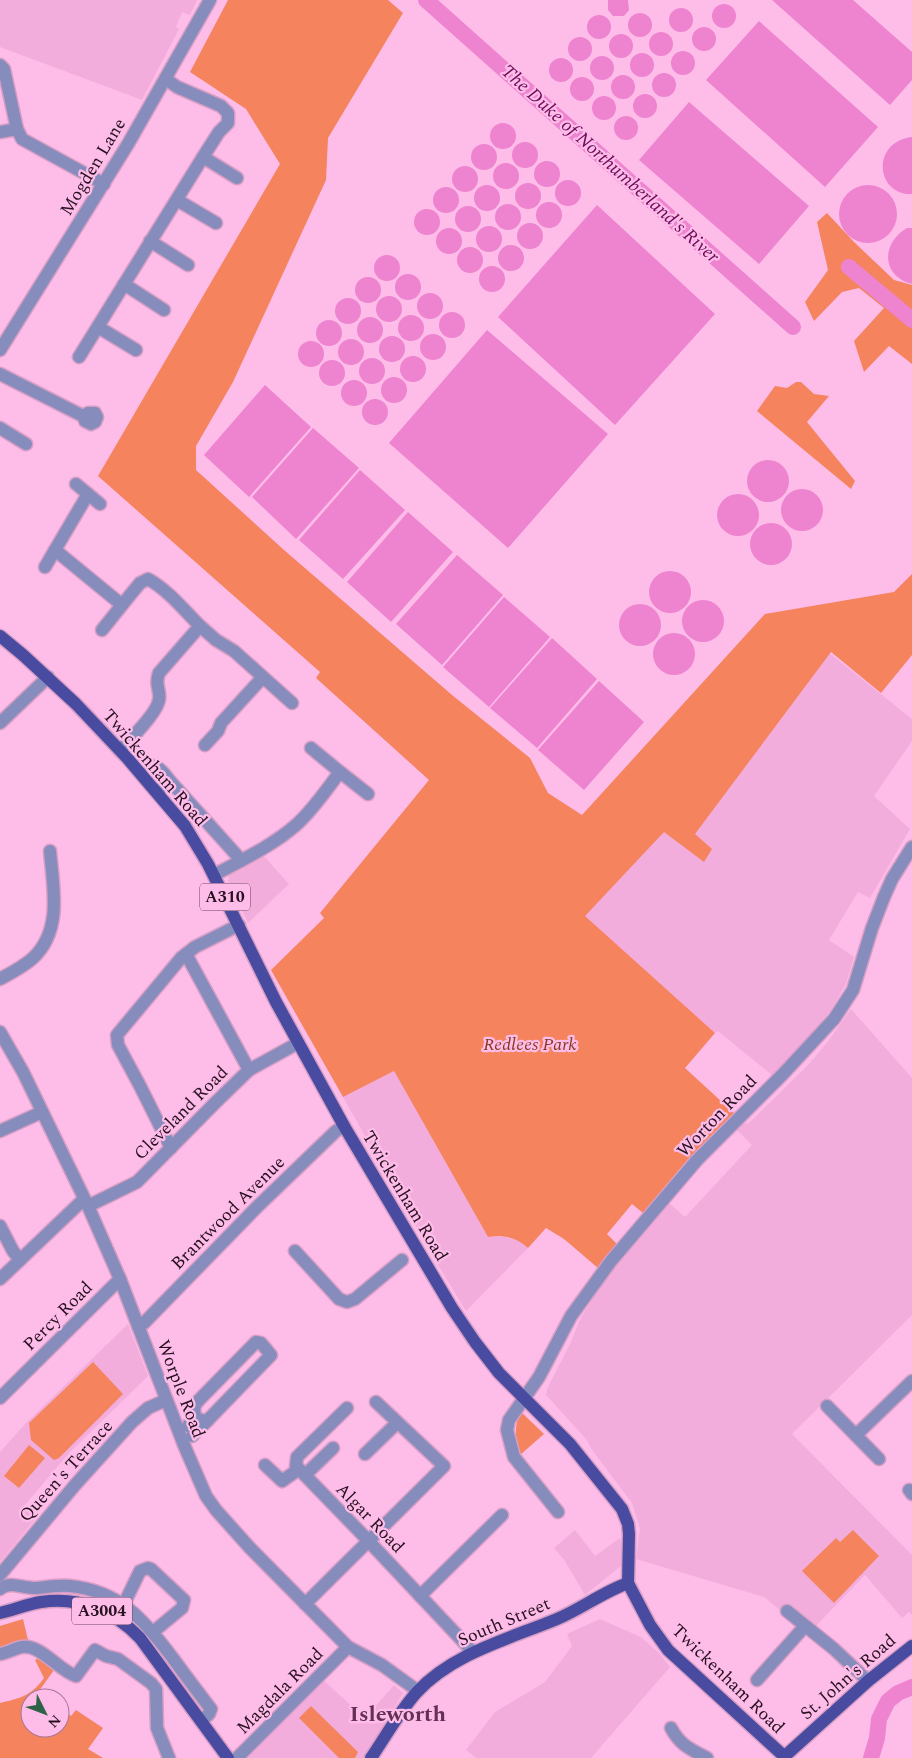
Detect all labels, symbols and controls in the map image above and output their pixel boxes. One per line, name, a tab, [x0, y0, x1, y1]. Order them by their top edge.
water label: The Duke of Northumberland's River	[494, 58, 726, 271]
street label: Mogden Lane	[53, 113, 133, 221]
street label: Twickenham Road	[96, 703, 214, 833]
road number: A310	[200, 884, 250, 910]
park label: Redlees Park	[483, 1031, 577, 1058]
street label: Cleveland Road	[128, 1060, 234, 1166]
street label: Worton Road	[671, 1069, 763, 1163]
street label: Twickenham Road	[355, 1125, 455, 1267]
street label: Brantwood Avenue	[165, 1150, 291, 1276]
street label: Percy Road	[17, 1275, 99, 1357]
street label: Worple Road	[150, 1336, 212, 1442]
street label: Queen's Terrace	[13, 1414, 119, 1528]
street label: Algar Road	[329, 1477, 411, 1559]
street label: South Street	[453, 1590, 555, 1654]
road number: A3004	[72, 1598, 132, 1624]
street label: Twickenham Road	[665, 1618, 791, 1740]
street label: St. John's Road	[794, 1628, 902, 1726]
street label: Magdala Road	[230, 1641, 330, 1741]
north arrow	[20, 1688, 70, 1738]
district label: Isleworth	[350, 1698, 447, 1731]
text: N	[43, 1710, 66, 1733]

